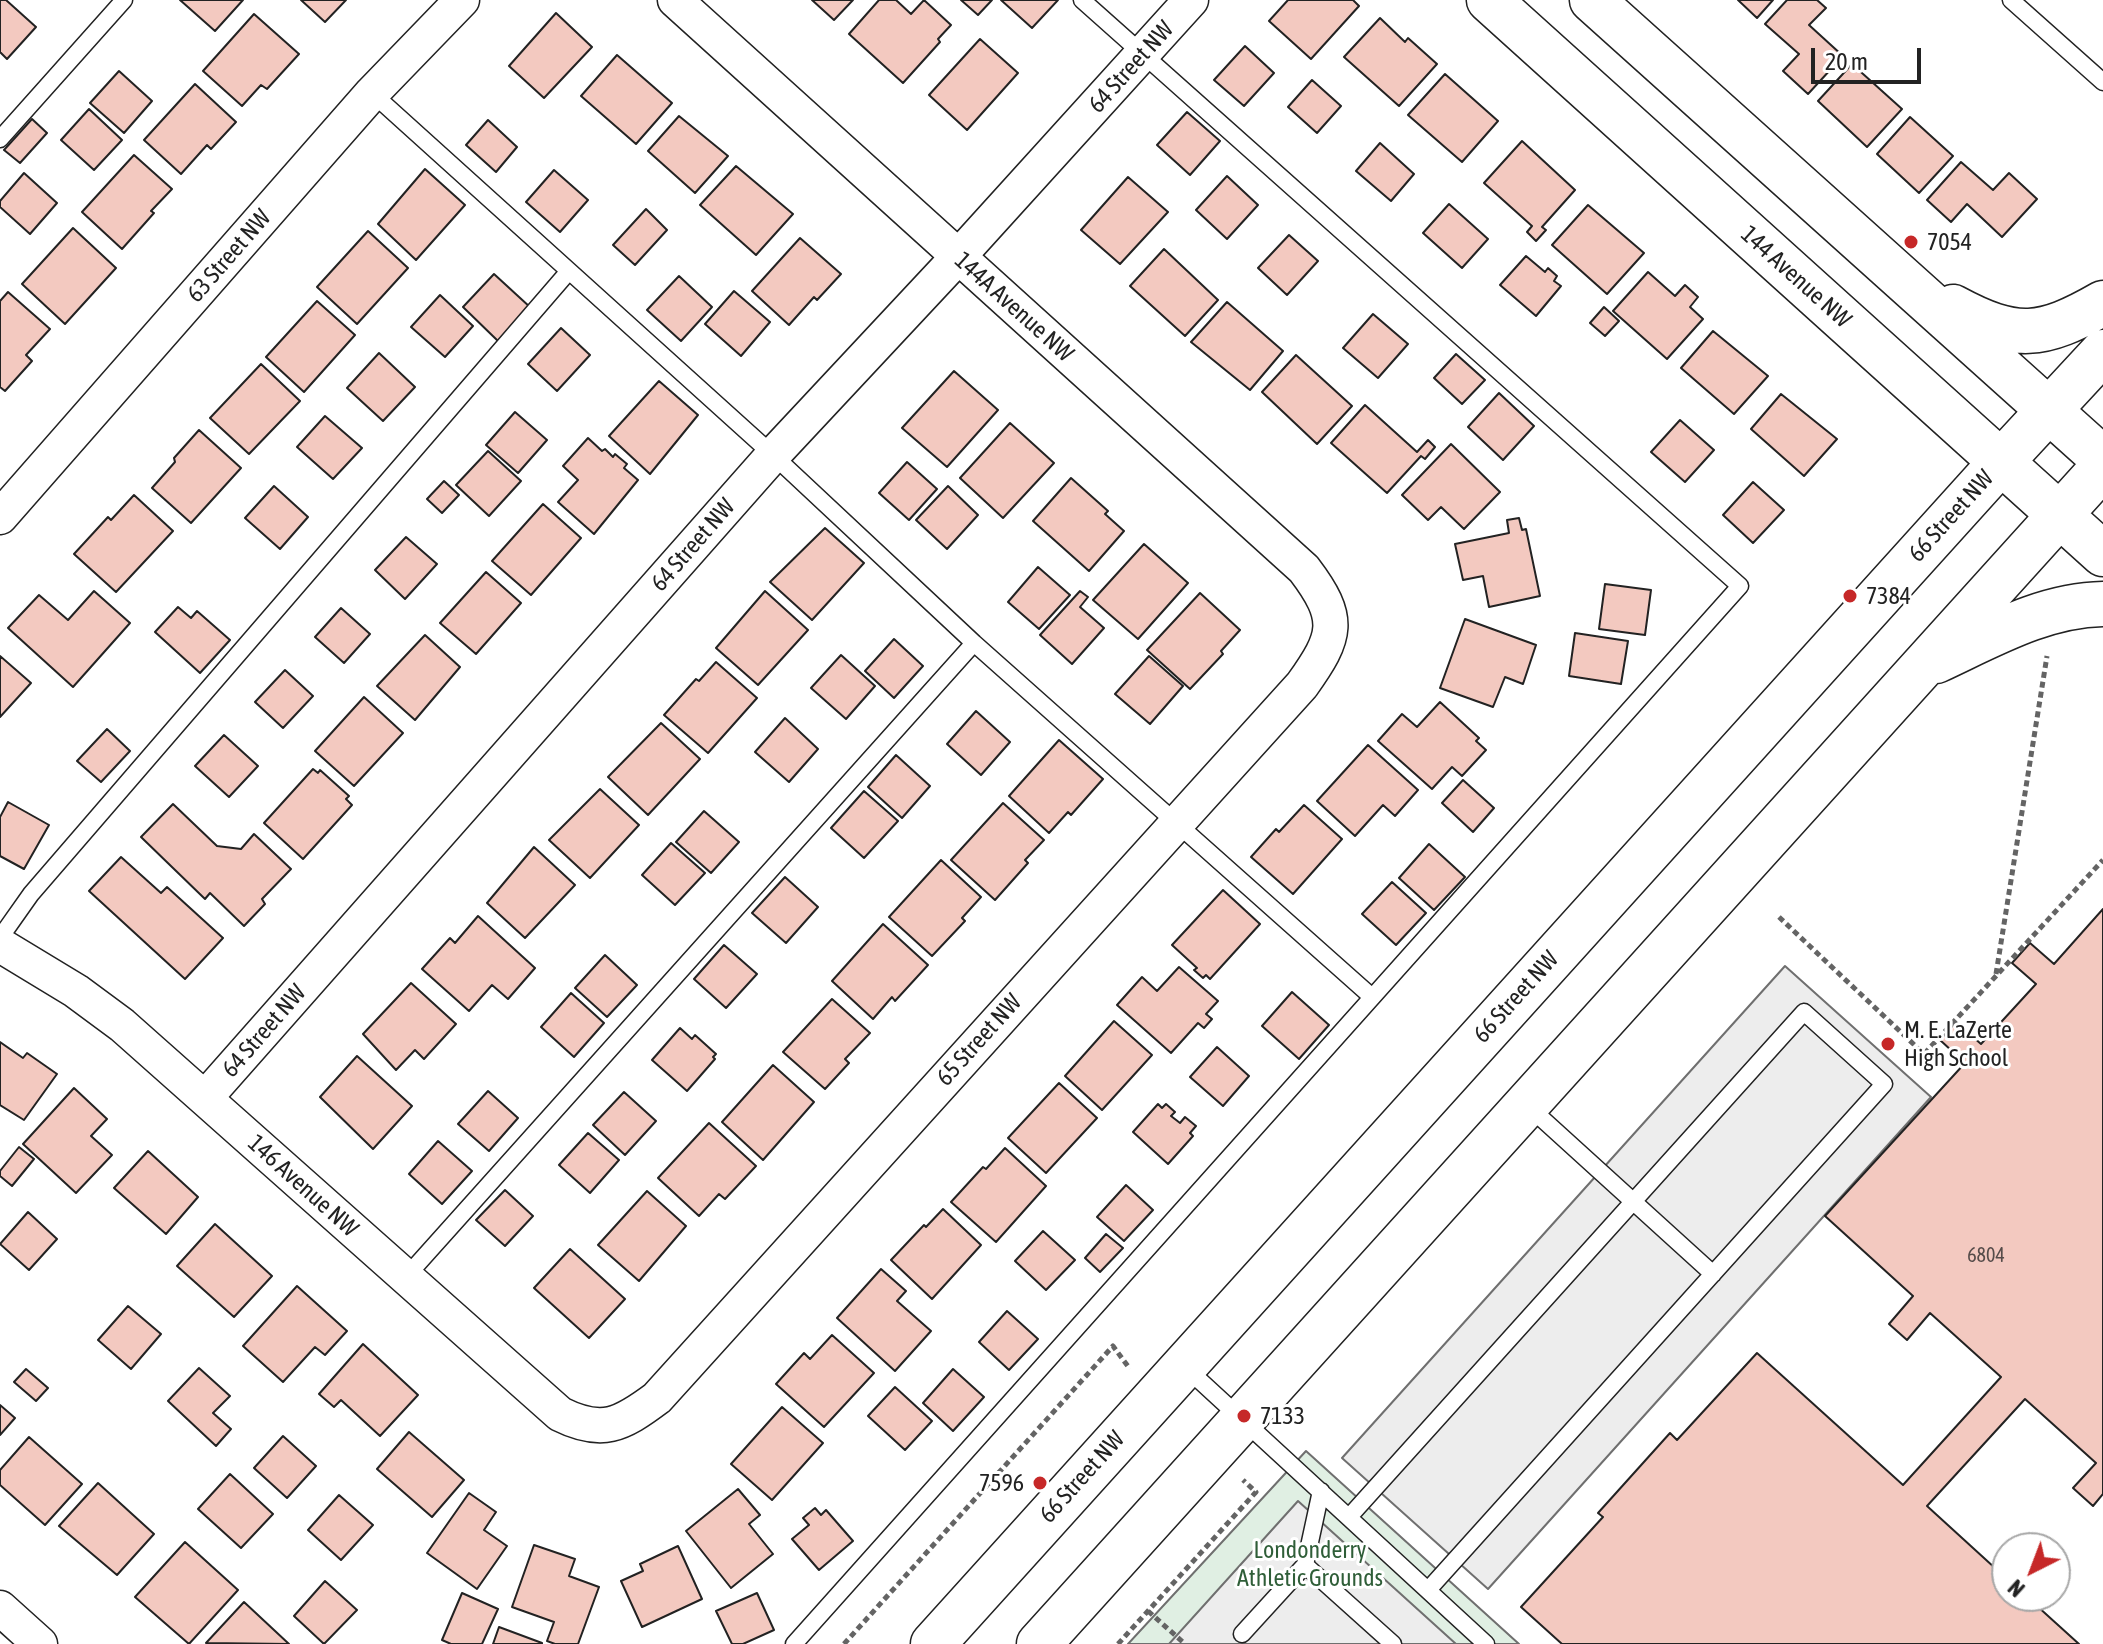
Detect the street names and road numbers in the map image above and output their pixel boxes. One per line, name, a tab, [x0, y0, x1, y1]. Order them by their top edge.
street label: 64 Street NW	[1082, 15, 1180, 119]
street label: 63 Street NW	[181, 204, 277, 308]
street label: 144 Avenue NW	[1735, 220, 1857, 334]
street label: 144A Avenue NW	[949, 246, 1079, 368]
street label: 66 Street NW	[1902, 464, 2000, 568]
street label: 64 Street NW	[645, 493, 741, 597]
street label: 66 Street NW	[1467, 945, 1565, 1049]
street label: 64 Street NW	[216, 979, 312, 1083]
street label: 65 Street NW	[930, 988, 1028, 1092]
street label: 146 Avenue NW	[242, 1129, 364, 1243]
street label: 66 Street NW	[1033, 1425, 1131, 1529]

